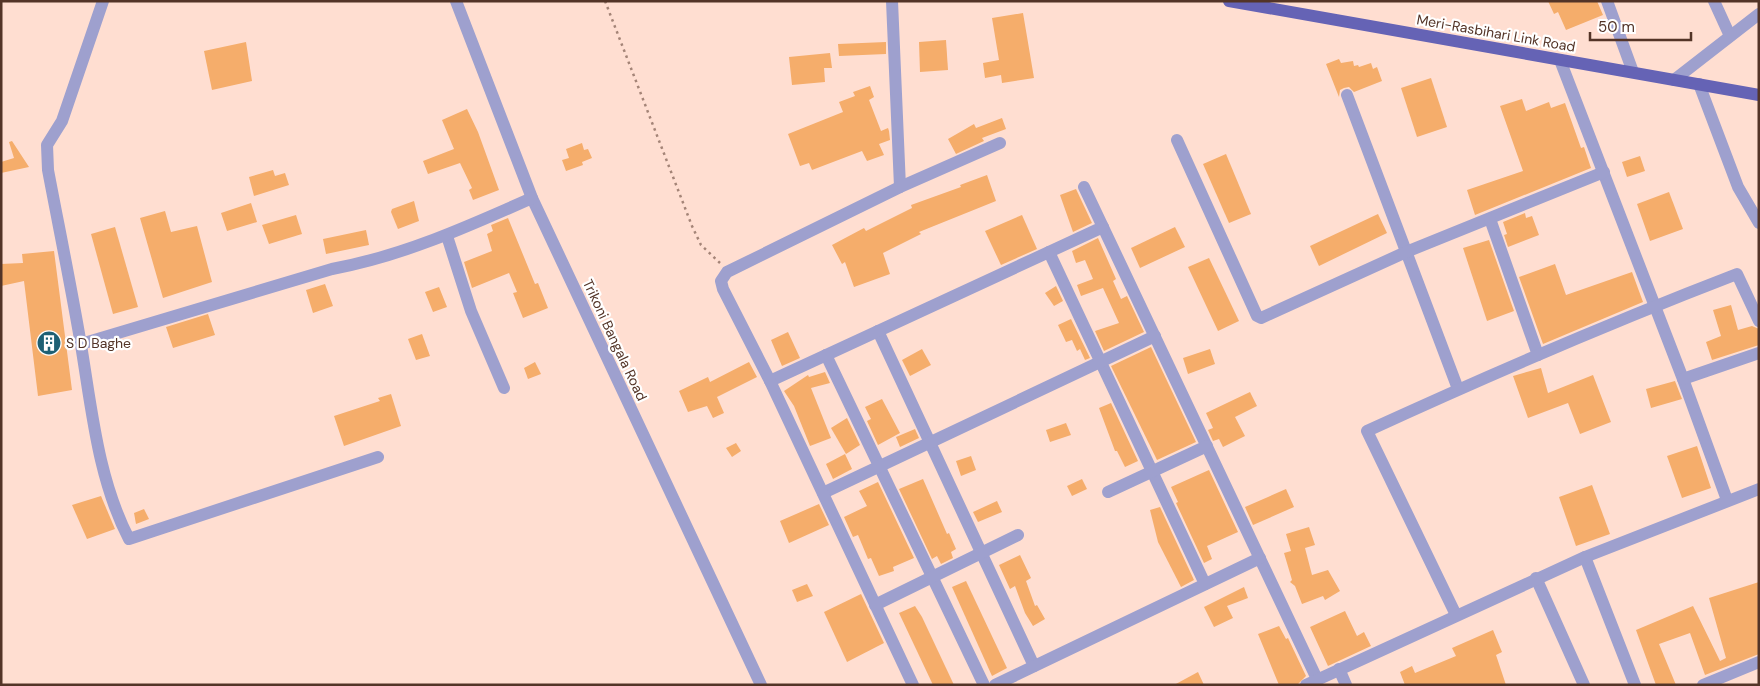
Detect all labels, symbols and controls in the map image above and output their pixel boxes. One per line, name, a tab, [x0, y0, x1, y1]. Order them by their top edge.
street label: Meri-Rasbihari Link Road	[1415, 10, 1577, 56]
scale bar	[1590, 10, 1691, 42]
text: 50 m	[1598, 17, 1635, 37]
street label: Trikoni Bangala Road	[579, 276, 651, 404]
building icon: S D Baghe	[36, 330, 62, 356]
place label: S D Baghe	[66, 334, 131, 352]

